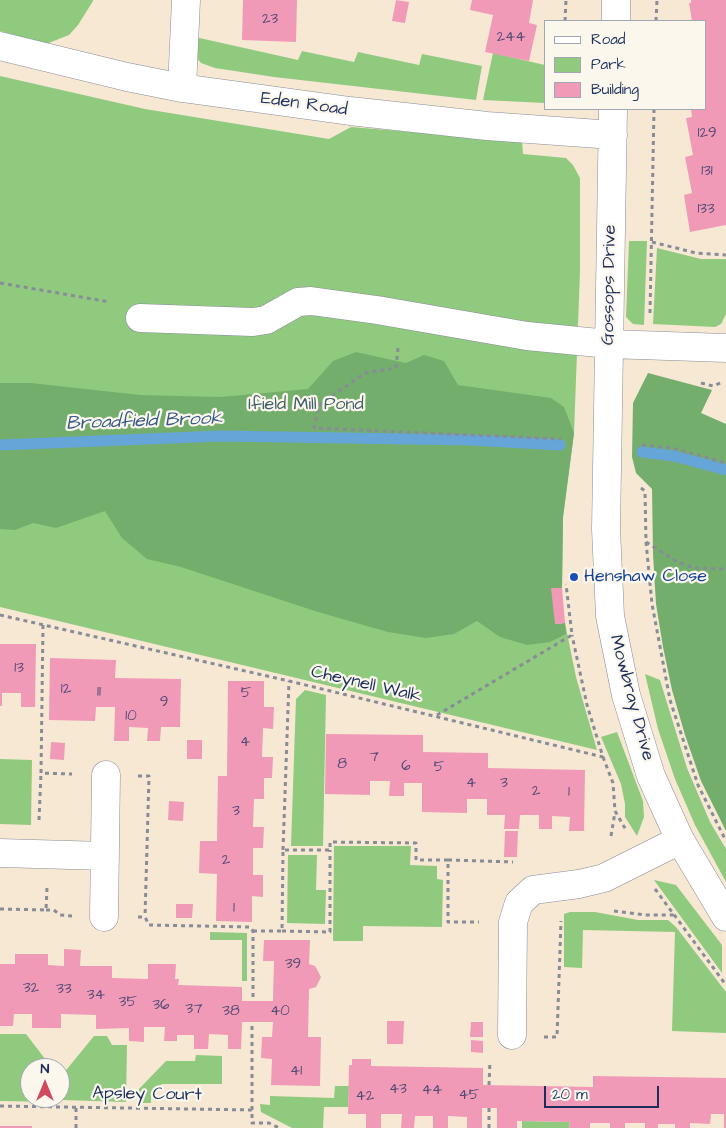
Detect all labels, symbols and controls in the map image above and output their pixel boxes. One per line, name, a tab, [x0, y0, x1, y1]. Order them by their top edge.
house number: 23	[262, 11, 278, 29]
legend	[544, 20, 706, 110]
house number: 244	[496, 29, 526, 47]
text: Road	[591, 29, 625, 50]
text: Park	[591, 54, 626, 75]
text: Building	[591, 79, 639, 100]
street label: Eden Road	[259, 88, 349, 122]
house number: 129	[697, 125, 717, 143]
house number: 131	[701, 163, 713, 181]
house number: 133	[697, 201, 715, 219]
street label: Gossops Drive	[598, 225, 622, 345]
park label: Ifield Mill Pond	[248, 394, 364, 416]
water label: Broadfield Brook	[66, 408, 222, 436]
place label: Henshaw Close	[584, 566, 707, 588]
marker: Henshaw Close	[568, 571, 580, 583]
street label: Mowbray Drive	[604, 633, 658, 763]
house number: 13	[14, 660, 24, 678]
street label: Cheynell Walk	[309, 662, 423, 708]
house number: 12	[61, 681, 71, 699]
house number: 11	[97, 684, 101, 702]
house number: 5	[241, 685, 251, 703]
house number: 9	[160, 694, 168, 712]
house number: 10	[125, 708, 137, 726]
house number: 4	[240, 734, 250, 752]
house number: 7	[369, 749, 379, 767]
house number: 8	[337, 756, 347, 774]
house number: 6	[401, 758, 411, 776]
house number: 5	[434, 759, 444, 777]
house number: 4	[466, 775, 476, 793]
house number: 3	[500, 775, 508, 793]
house number: 2	[532, 783, 540, 801]
house number: 1	[568, 784, 570, 802]
house number: 3	[232, 803, 240, 821]
house number: 2	[222, 852, 230, 870]
house number: 1	[233, 900, 235, 918]
house number: 39	[285, 956, 301, 974]
house number: 32	[23, 980, 39, 998]
house number: 33	[56, 981, 72, 999]
house number: 34	[87, 987, 105, 1005]
house number: 35	[119, 994, 137, 1012]
house number: 36	[152, 997, 170, 1015]
house number: 37	[186, 1001, 202, 1019]
house number: 38	[222, 1003, 240, 1021]
house number: 40	[270, 1003, 290, 1021]
north arrow	[20, 1058, 70, 1108]
text: N	[41, 1059, 49, 1079]
house number: 41	[290, 1063, 302, 1081]
scale bar	[546, 1076, 661, 1108]
house number: 43	[389, 1081, 407, 1099]
house number: 44	[422, 1082, 442, 1100]
street label: Apsley Court	[92, 1083, 202, 1107]
text: 20 m	[552, 1084, 588, 1105]
house number: 45	[459, 1087, 479, 1105]
house number: 42	[356, 1088, 374, 1106]

